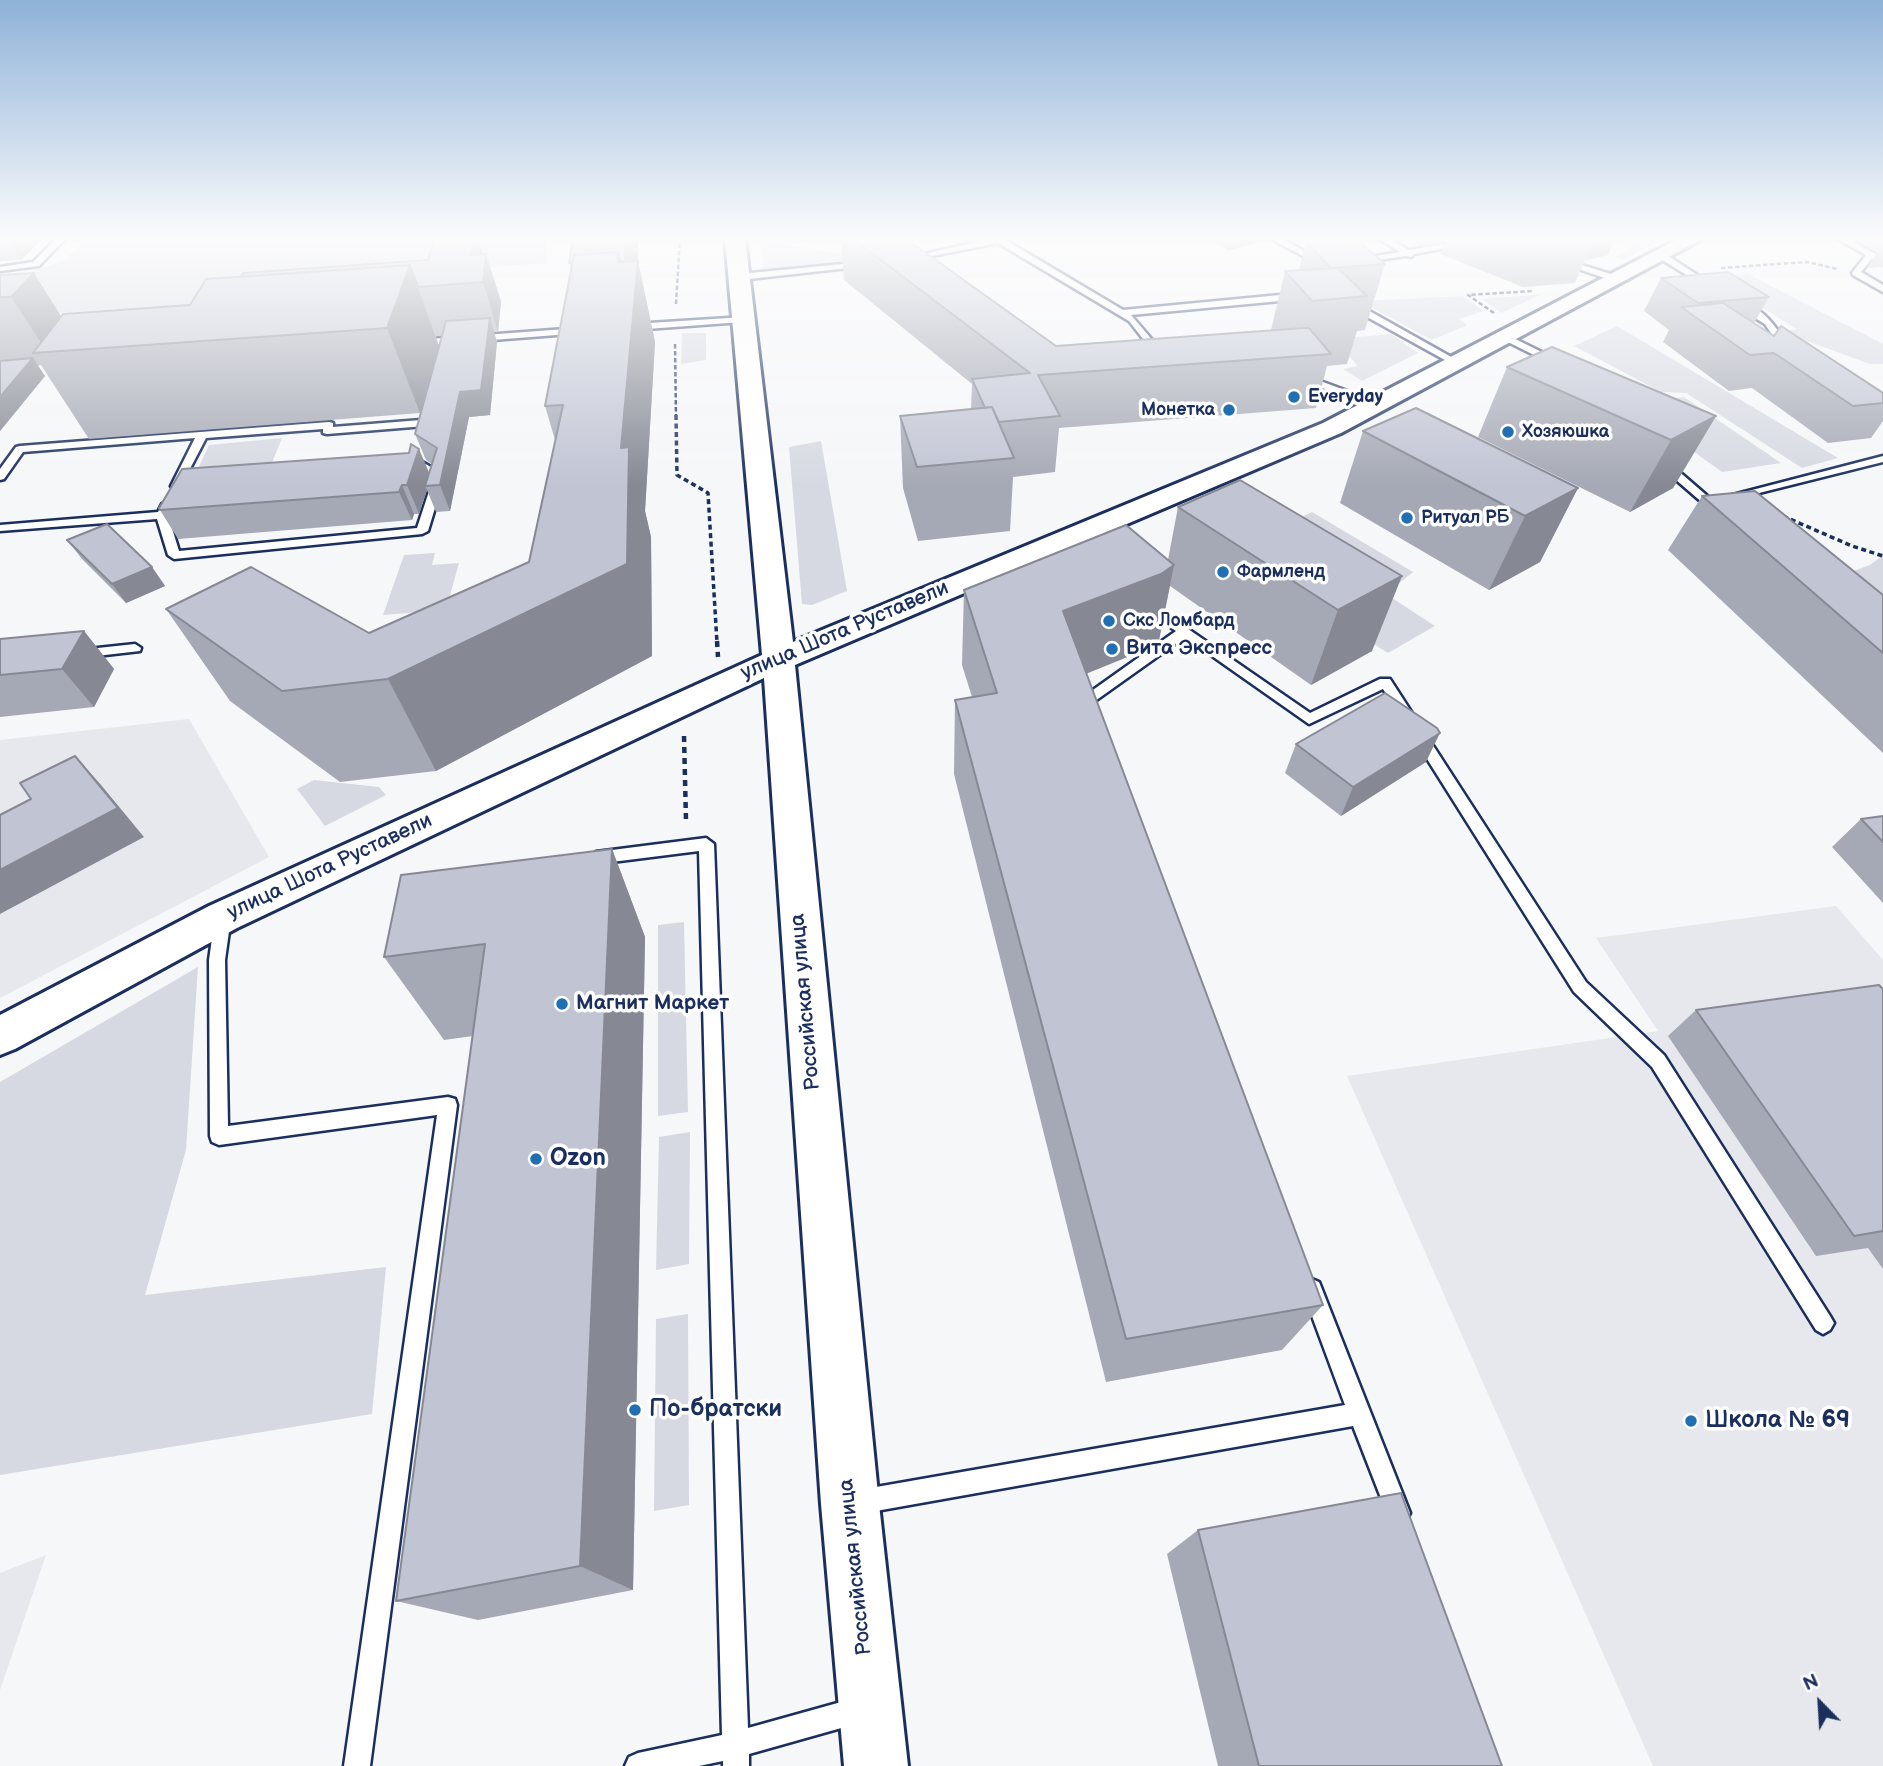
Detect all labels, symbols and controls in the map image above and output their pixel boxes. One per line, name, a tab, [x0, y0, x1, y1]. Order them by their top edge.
place label: Everyday	[1308, 386, 1383, 408]
marker: Everyday	[1286, 389, 1302, 405]
place label: Монетка	[1141, 399, 1215, 421]
marker: Монетка	[1221, 402, 1237, 418]
place label: Хозяюшка	[1522, 421, 1609, 443]
marker: Хозяюшка	[1500, 424, 1516, 440]
place label: Ритуал РБ	[1421, 507, 1509, 529]
marker: Ритуал РБ	[1399, 510, 1415, 526]
place label: Фармленд	[1237, 561, 1325, 583]
marker: Фармленд	[1215, 564, 1231, 580]
street label: улица Шота Руставели	[737, 576, 953, 686]
place label: Скс Ломбард	[1123, 610, 1235, 632]
marker: Скс Ломбард	[1101, 613, 1117, 629]
place label: Вита Экспресс	[1126, 636, 1272, 662]
marker: Вита Экспресс	[1104, 641, 1120, 657]
street label: улица Шота Руставели	[223, 808, 437, 926]
street label: Российская улица	[786, 912, 826, 1092]
place label: Магнит Маркет	[576, 991, 729, 1017]
marker: Магнит Маркет	[554, 996, 570, 1012]
place label: Ozon	[550, 1145, 606, 1173]
marker: Ozon	[528, 1151, 544, 1167]
place label: По-братски	[649, 1396, 782, 1424]
marker: По-братски	[627, 1402, 643, 1418]
place label: Школа № 69	[1705, 1407, 1850, 1435]
marker: Школа № 69	[1683, 1413, 1699, 1429]
street label: Российская улица	[834, 1477, 878, 1657]
north arrow	[1785, 1668, 1855, 1738]
text: N	[1800, 1670, 1822, 1697]

